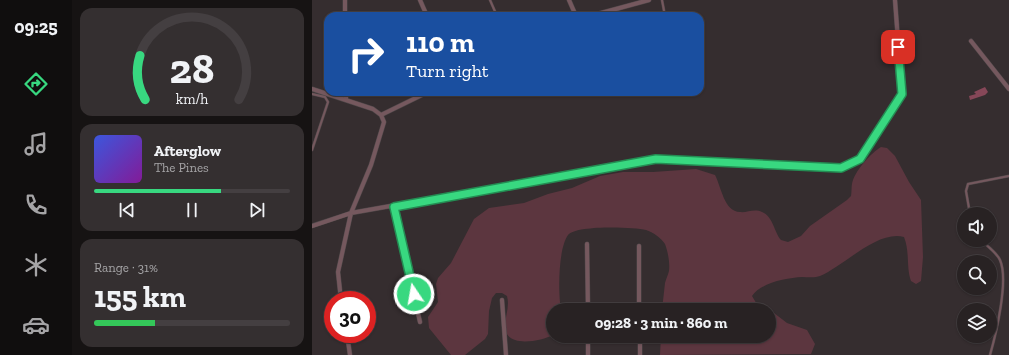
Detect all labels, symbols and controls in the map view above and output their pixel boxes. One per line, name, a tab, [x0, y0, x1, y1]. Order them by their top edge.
text: 09:25	[14, 16, 58, 38]
text: 110 m	[406, 26, 475, 59]
icon: right	[340, 28, 392, 80]
pin	[881, 30, 915, 64]
icon: arrive	[887, 36, 909, 58]
text: 28	[170, 44, 214, 94]
text: Turn right	[406, 60, 488, 82]
icon: directions	[22, 70, 50, 98]
text: km/h	[176, 90, 208, 107]
icon: music	[22, 130, 50, 158]
text: Afterglow	[154, 142, 221, 160]
text: The Pines	[154, 160, 209, 175]
icon: phone	[22, 191, 50, 219]
icon: previous	[116, 199, 138, 221]
icon: pause	[181, 199, 203, 221]
icon: next	[246, 199, 268, 221]
map controls	[957, 207, 997, 343]
button: sound	[957, 207, 997, 247]
icon: climate	[22, 251, 50, 279]
button: search	[957, 255, 997, 295]
text: Range · 31%	[94, 260, 158, 275]
position arrow	[393, 273, 435, 315]
text: 155 km	[94, 279, 186, 315]
speed limit sign: 30	[324, 291, 376, 343]
button: layers	[957, 303, 997, 343]
icon: car	[22, 311, 50, 339]
text: 09:28 · 3 min · 860 m	[595, 314, 727, 332]

